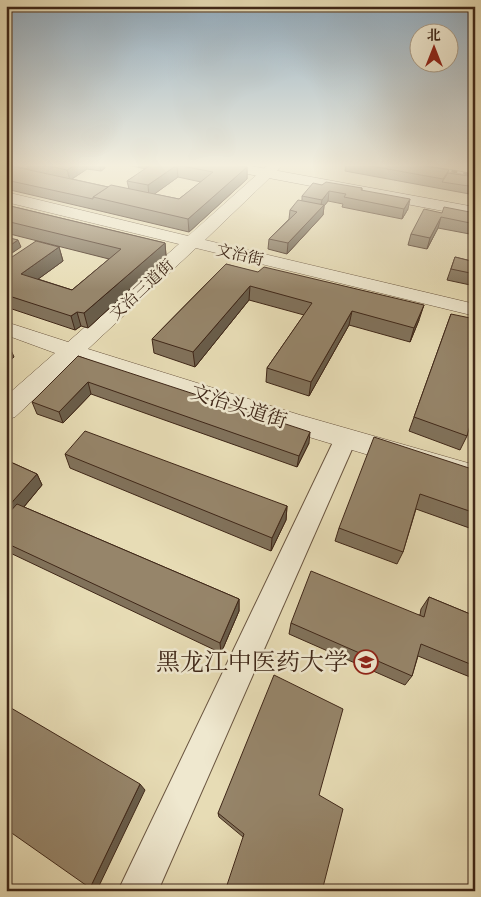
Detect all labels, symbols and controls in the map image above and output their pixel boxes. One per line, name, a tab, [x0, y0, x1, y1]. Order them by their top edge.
north arrow	[408, 22, 458, 72]
text: 北	[427, 27, 441, 46]
street label: 文治街	[214, 240, 265, 272]
street label: 文治三道街	[106, 255, 179, 326]
street label: 文治头道街	[187, 379, 290, 437]
place label: 黑龙江中医药大学	[156, 647, 348, 681]
school or university icon: 黑龙江中医药大学	[353, 649, 379, 675]

